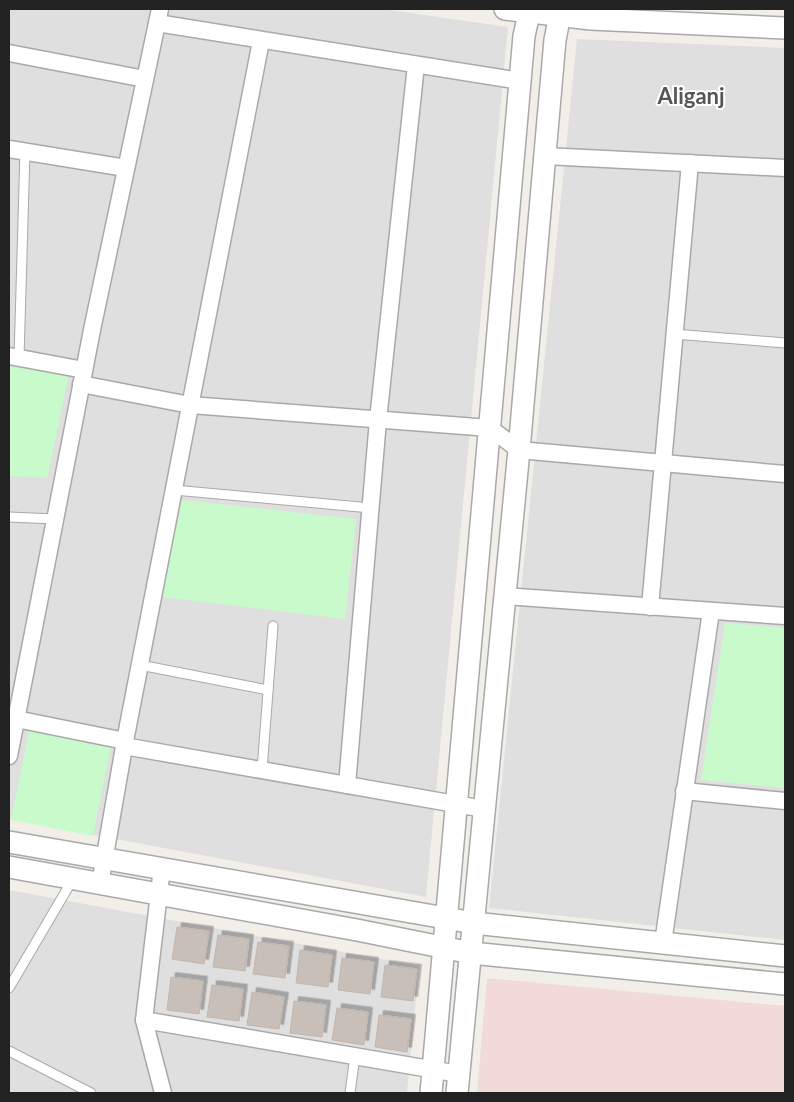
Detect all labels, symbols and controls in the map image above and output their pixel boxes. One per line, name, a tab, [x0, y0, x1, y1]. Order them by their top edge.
district label: Aliganj	[656, 82, 725, 109]

